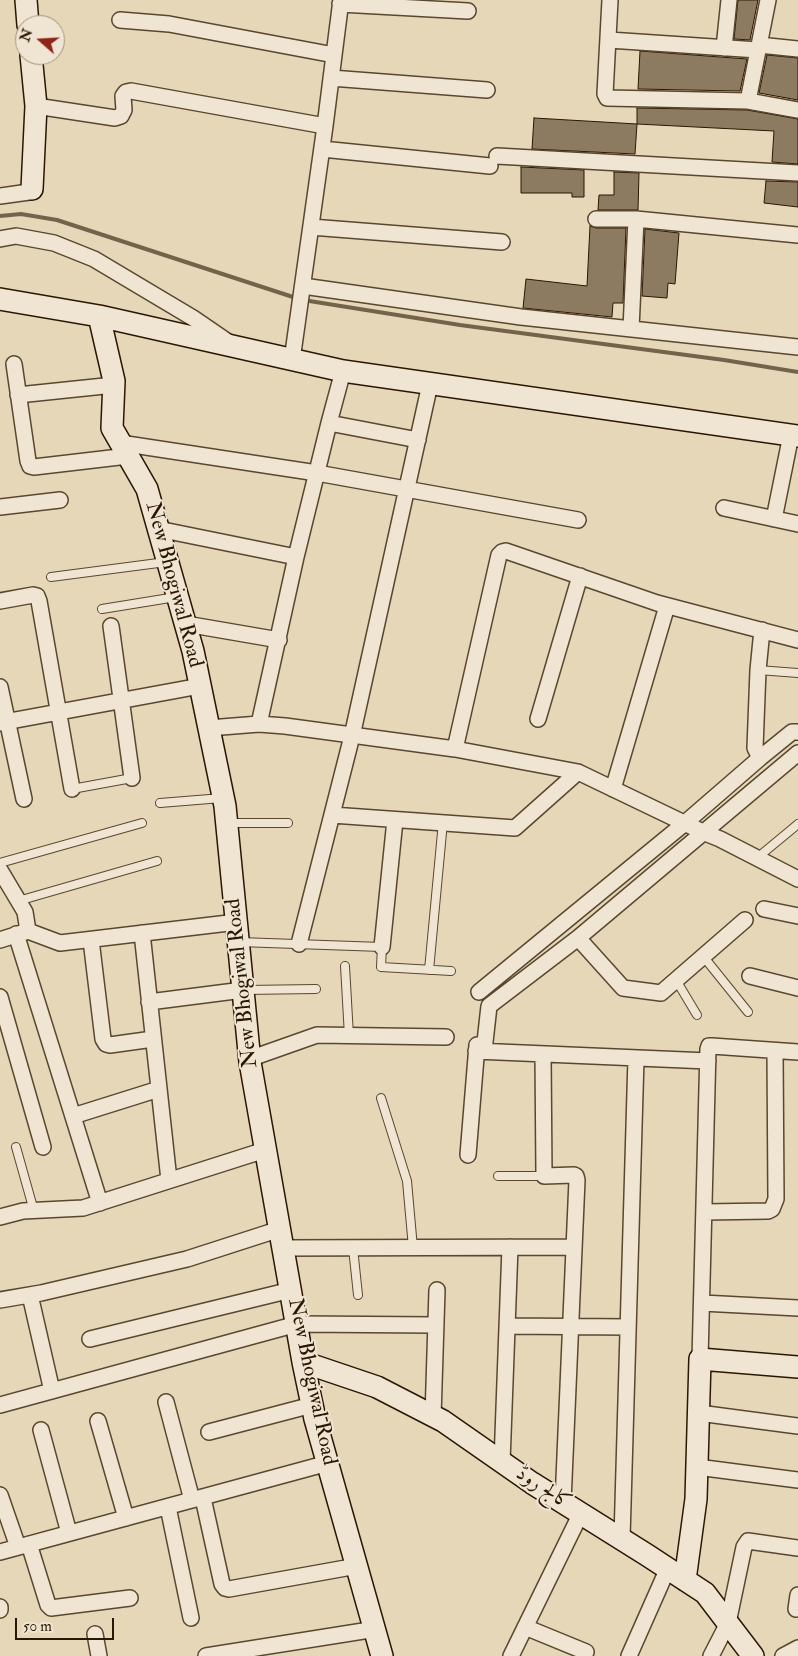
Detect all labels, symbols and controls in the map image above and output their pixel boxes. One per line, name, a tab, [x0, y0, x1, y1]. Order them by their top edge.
north arrow	[15, 15, 65, 65]
text: N	[16, 27, 36, 44]
street label: New Bhogiwal Road	[139, 500, 207, 670]
street label: New Bhogiwal Road	[222, 897, 264, 1069]
street label: New Bhogiwal Road	[281, 1296, 341, 1468]
street label: کالج روڈ	[510, 1462, 576, 1516]
scale bar	[18, 1608, 116, 1640]
text: 50 m	[23, 1617, 52, 1636]

